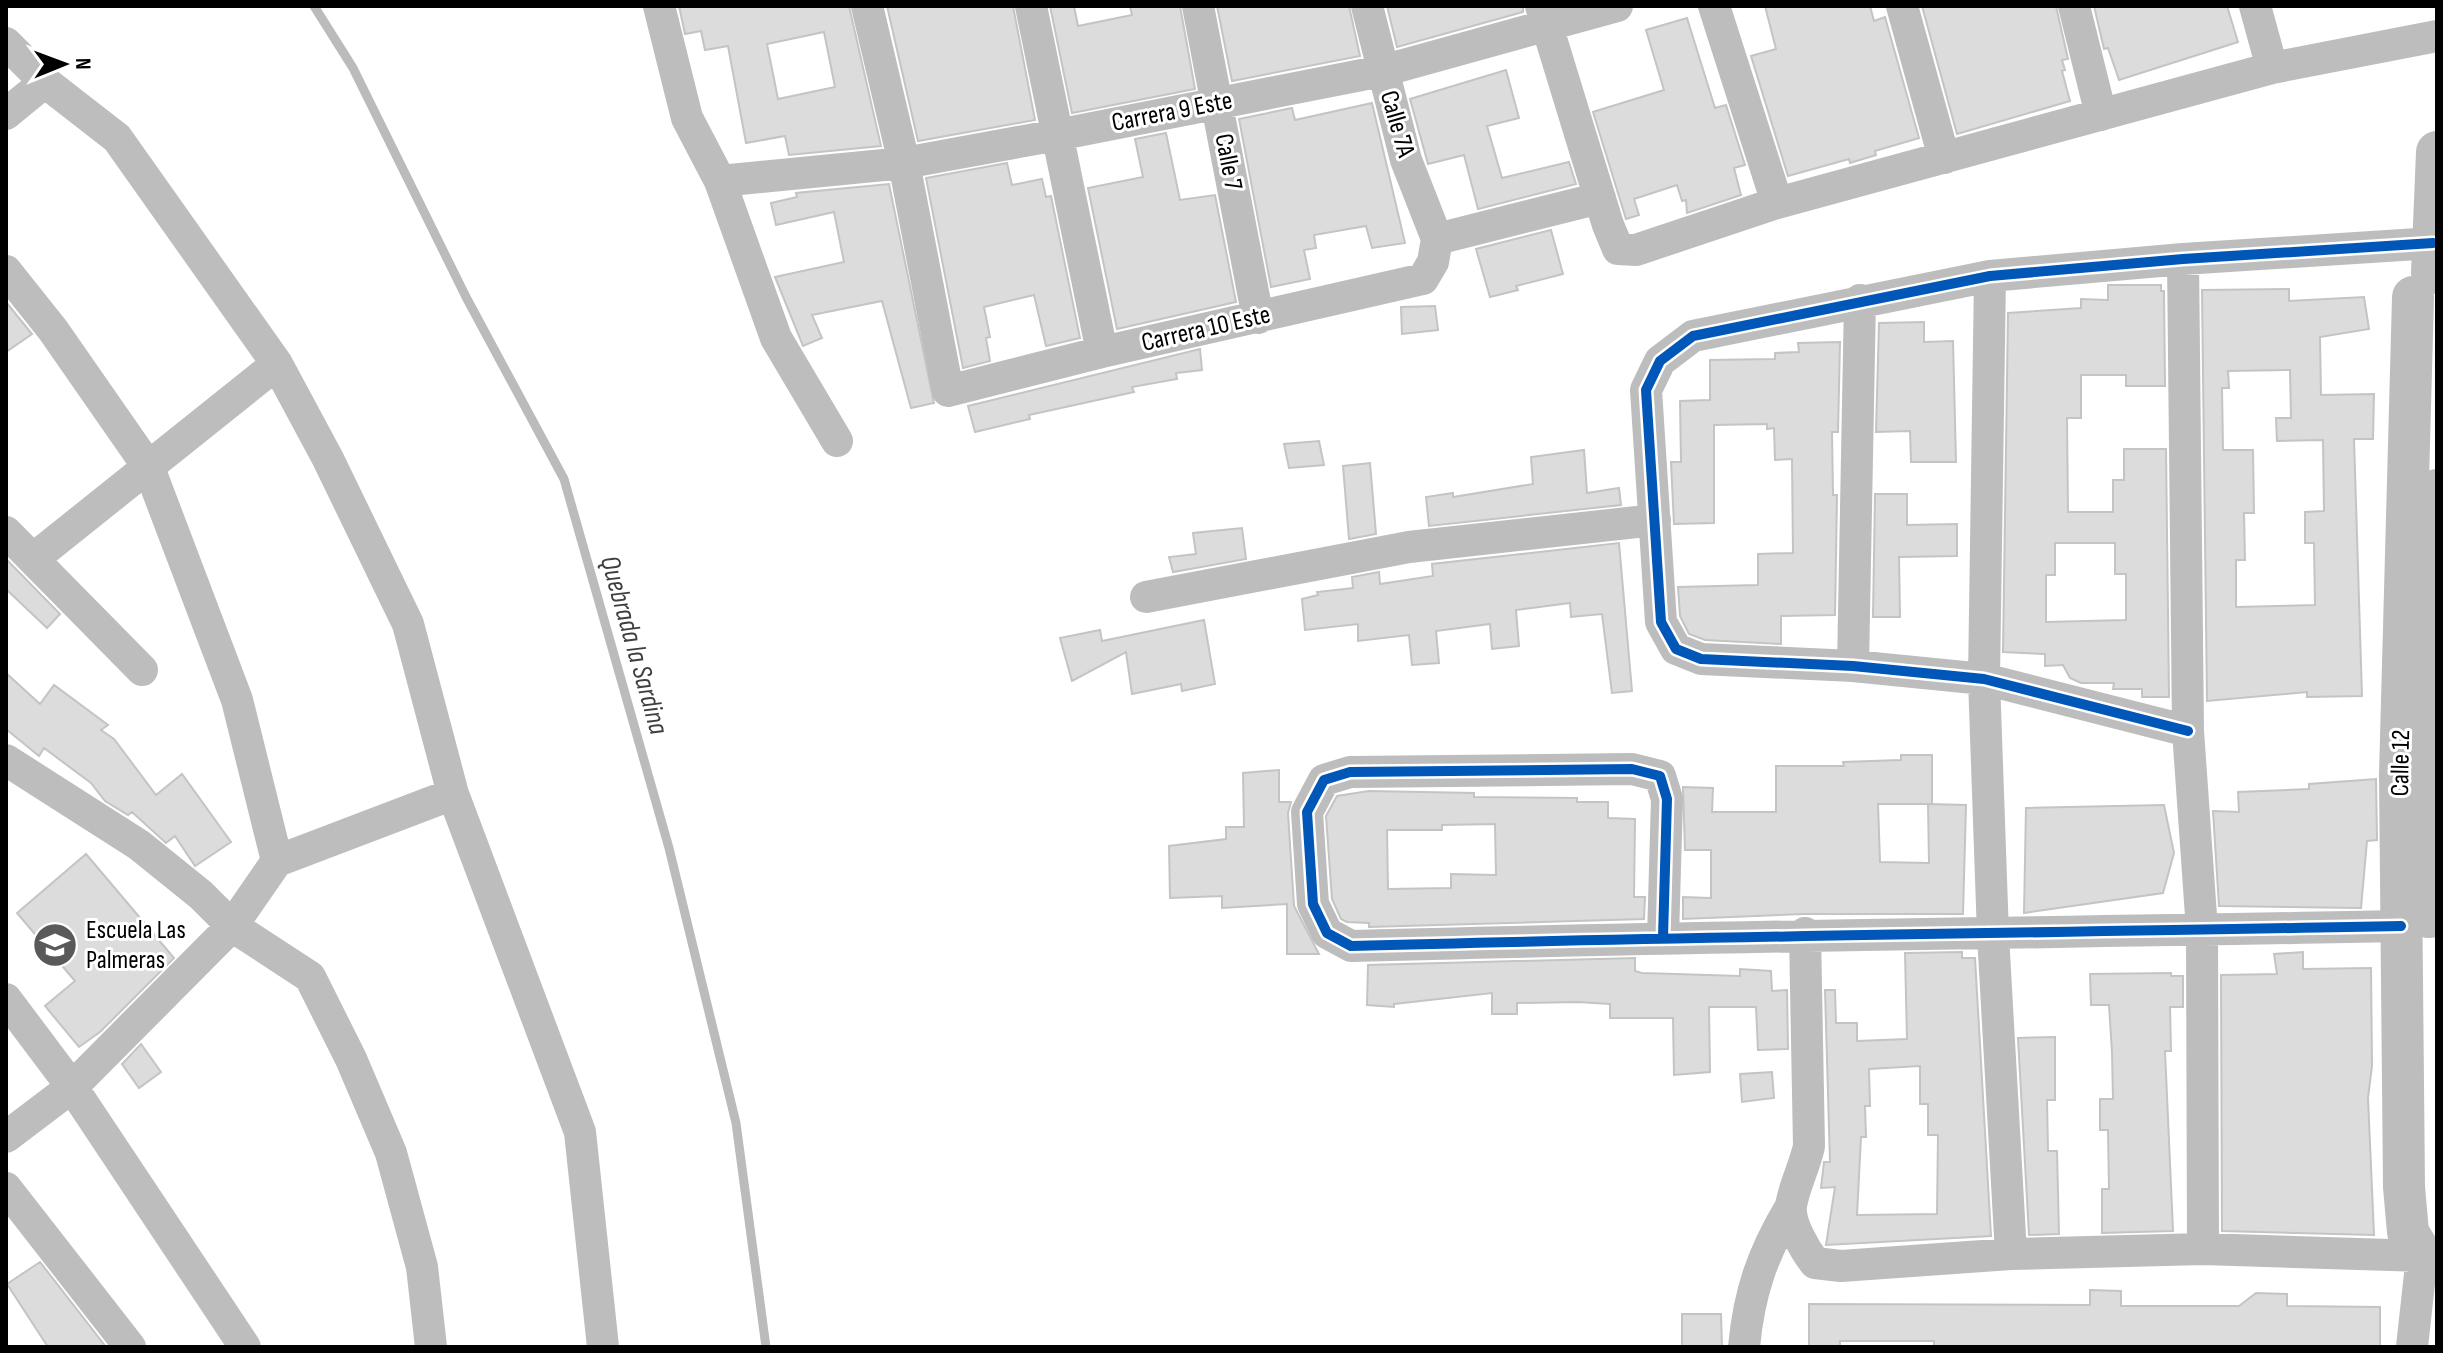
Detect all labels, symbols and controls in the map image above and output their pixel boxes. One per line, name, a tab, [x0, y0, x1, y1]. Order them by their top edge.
north arrow	[24, 24, 104, 104]
text: N	[69, 58, 96, 70]
street label: Carrera 9 Este	[1109, 85, 1235, 139]
street label: Calle 7A	[1373, 87, 1421, 162]
street label: Calle 7	[1207, 131, 1249, 193]
street label: Carrera 10 Este	[1139, 299, 1273, 359]
water label: Quebrada la Sardina	[593, 552, 675, 739]
street label: Calle 12	[2385, 729, 2417, 797]
place label: Escuela Las Palmeras	[86, 915, 186, 976]
school or university icon: Escuela Las Palmeras	[31, 921, 79, 969]

